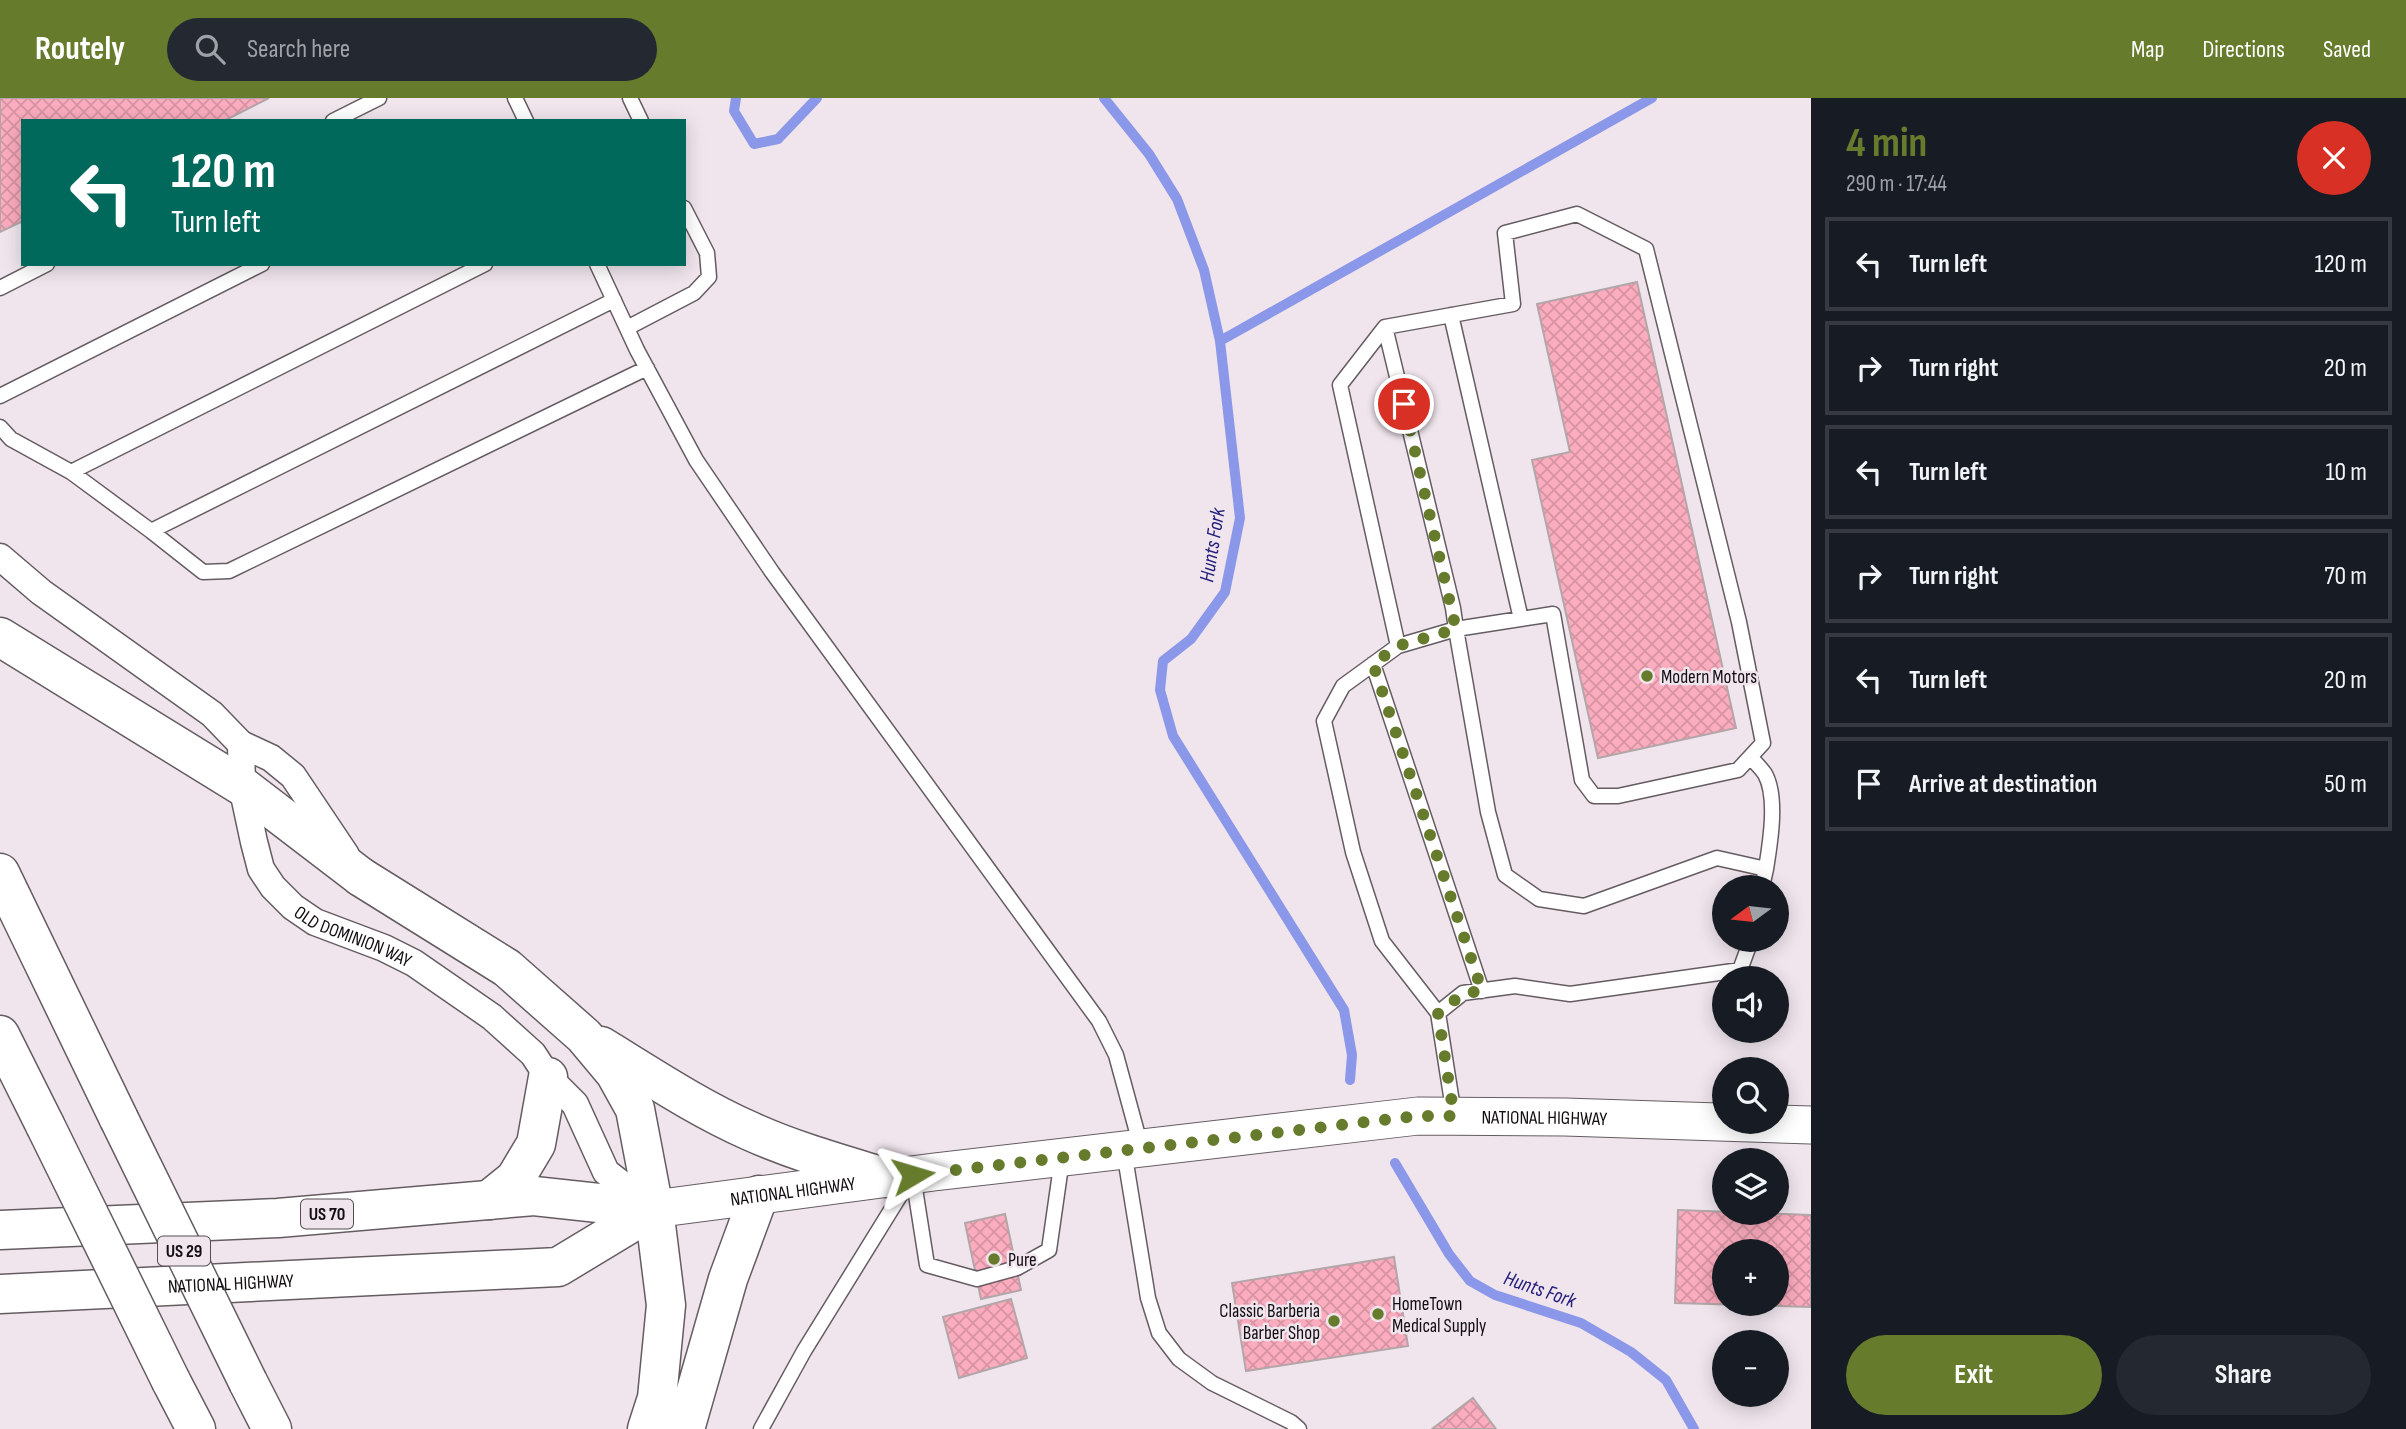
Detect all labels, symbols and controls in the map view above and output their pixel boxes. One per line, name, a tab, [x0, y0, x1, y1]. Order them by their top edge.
search box	[167, 18, 657, 81]
text: Routely	[35, 29, 125, 69]
icon: search	[191, 30, 229, 68]
text: Search here	[247, 34, 350, 65]
text: Map	[2131, 35, 2164, 64]
text: Directions	[2202, 35, 2285, 64]
text: Saved	[2323, 35, 2371, 64]
text: 4 min	[1846, 118, 1927, 169]
button: close	[2297, 121, 2371, 195]
text: 120 m	[171, 143, 276, 202]
icon: left	[56, 147, 147, 238]
text: 290 m · 17:44	[1846, 170, 1947, 198]
text: Turn left	[171, 203, 261, 242]
icon: left	[1850, 245, 1888, 283]
text: Turn left	[1909, 249, 1987, 280]
text: 120 m	[2314, 249, 2367, 280]
icon: right	[1850, 349, 1888, 387]
text: Turn right	[1909, 353, 1998, 384]
text: 20 m	[2324, 353, 2367, 384]
pin	[1374, 374, 1434, 434]
icon: arrive	[1385, 385, 1423, 423]
icon: left	[1850, 453, 1888, 491]
text: Turn left	[1909, 457, 1987, 488]
text: 10 m	[2325, 457, 2367, 488]
water label: Hunts Fork	[1194, 505, 1231, 584]
icon: right	[1850, 557, 1888, 595]
text: Turn right	[1909, 561, 1998, 592]
text: 70 m	[2324, 561, 2367, 592]
icon: left	[1850, 661, 1888, 699]
text: Turn left	[1909, 665, 1987, 696]
text: 20 m	[2324, 665, 2367, 696]
place label: Modern Motors	[1661, 666, 1757, 689]
marker: Modern Motors	[1639, 668, 1655, 684]
icon: arrive	[1850, 765, 1888, 803]
text: Arrive at destination	[1909, 769, 2097, 800]
text: 50 m	[2324, 769, 2367, 800]
north arrow	[1712, 875, 1788, 952]
map controls	[1712, 875, 1789, 1407]
street label: OLD DOMINION WAY	[289, 901, 415, 973]
button: sound	[1712, 966, 1789, 1043]
button: search	[1712, 1057, 1789, 1134]
street label: NATIONAL HIGHWAY	[1481, 1106, 1608, 1131]
position arrow	[876, 1138, 950, 1212]
button: layers	[1712, 1148, 1789, 1225]
street label: NATIONAL HIGHWAY	[729, 1172, 857, 1212]
road number: US 70	[301, 1199, 353, 1228]
road number: US 29	[158, 1236, 210, 1266]
button: +	[1712, 1239, 1789, 1316]
place label: Pure	[1008, 1249, 1037, 1272]
marker: Pure	[986, 1251, 1002, 1267]
water label: Hunts Fork	[1501, 1266, 1580, 1314]
street label: NATIONAL HIGHWAY	[167, 1270, 294, 1299]
place label: HomeTown Medical Supply	[1392, 1293, 1487, 1338]
place label: Classic Barberia Barber Shop	[1219, 1300, 1320, 1345]
marker: HomeTown Medical Supply	[1370, 1306, 1386, 1322]
marker: Classic Barberia Barber Shop	[1326, 1313, 1342, 1329]
button: −	[1712, 1330, 1789, 1407]
button: Exit	[1846, 1335, 2102, 1415]
button: Share	[2116, 1335, 2371, 1415]

